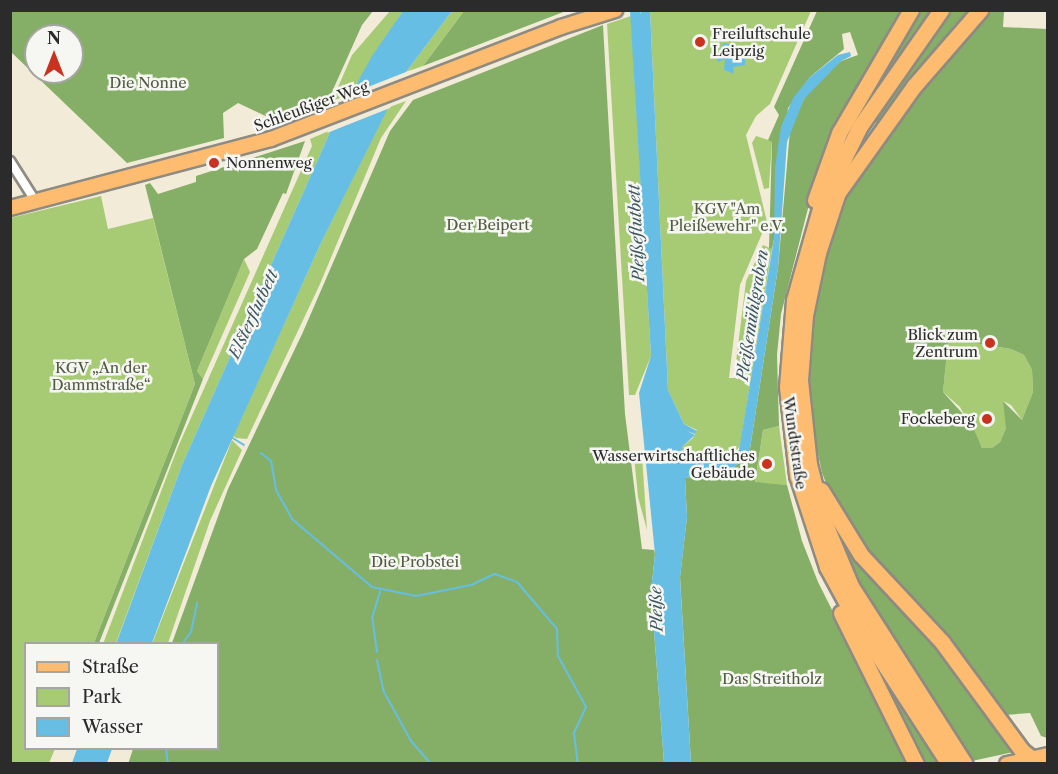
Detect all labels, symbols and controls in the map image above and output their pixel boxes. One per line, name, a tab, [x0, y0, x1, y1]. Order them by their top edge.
north arrow	[24, 24, 84, 84]
place label: Freiluftschule Leipzig	[712, 24, 811, 59]
text: N	[47, 28, 61, 48]
marker: Freiluftschule Leipzig	[693, 35, 707, 49]
park label: Die Nonne	[109, 74, 187, 92]
street label: Schleußiger Weg	[251, 77, 371, 135]
place label: Nonnenweg	[226, 154, 312, 172]
marker: Nonnenweg	[207, 156, 221, 170]
water label: Pleißeflutbett	[624, 184, 648, 282]
park label: KGV "Am Pleißewehr" e.V.	[669, 199, 785, 234]
park label: Der Beipert	[446, 216, 530, 234]
water label: Pleißemühlgraben	[732, 248, 772, 382]
water label: Elsterflutbett	[224, 267, 282, 361]
place label: Blick zum Zentrum	[907, 325, 978, 360]
marker: Blick zum Zentrum	[983, 336, 997, 350]
park label: KGV „An der Dammstraße“	[51, 358, 151, 393]
street label: Wundtstraße	[780, 395, 810, 491]
place label: Fockeberg	[901, 410, 975, 428]
marker: Fockeberg	[980, 412, 994, 426]
place label: Wasserwirtschaftliches Gebäude	[592, 446, 755, 481]
marker: Wasserwirtschaftliches Gebäude	[760, 457, 774, 471]
park label: Die Probstei	[371, 553, 459, 571]
water label: Pleiße	[646, 586, 666, 632]
legend	[24, 642, 219, 750]
text: Straße	[82, 656, 139, 678]
park label: Das Streitholz	[722, 670, 822, 688]
text: Park	[82, 686, 121, 708]
text: Wasser	[82, 716, 143, 738]

